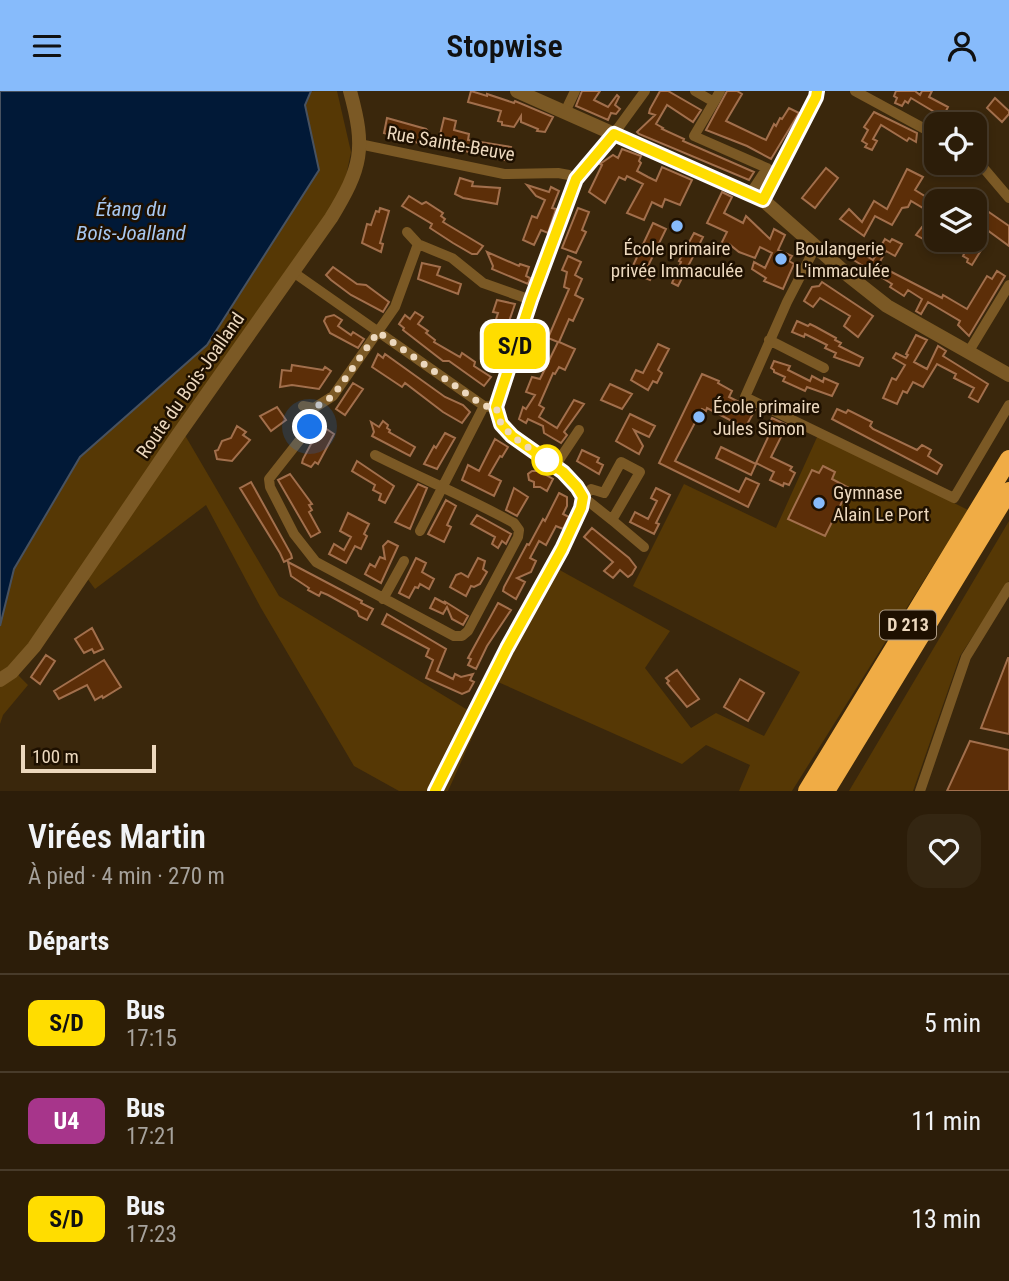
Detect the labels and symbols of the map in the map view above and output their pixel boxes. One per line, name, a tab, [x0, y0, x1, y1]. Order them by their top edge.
street label: Rue Sainte-Beuve	[385, 121, 517, 166]
water label: Étang du Bois-Joalland	[76, 197, 187, 245]
marker: École primaire privée Immaculée	[669, 218, 685, 234]
place label: École primaire privée Immaculée	[611, 237, 743, 282]
place label: Boulangerie L'immaculée	[795, 237, 890, 282]
marker: Boulangerie L'immaculée	[773, 251, 789, 267]
street label: Route du Bois-Joalland	[131, 308, 249, 463]
line badge: S/D	[475, 323, 555, 369]
place label: École primaire Jules Simon	[713, 395, 820, 440]
your location	[292, 409, 327, 444]
marker: École primaire Jules Simon	[691, 409, 707, 425]
unlabelled marker	[532, 445, 562, 475]
place label: Gymnase Alain Le Port	[833, 481, 929, 526]
marker: Gymnase Alain Le Port	[811, 495, 827, 511]
road number: D 213	[880, 611, 936, 639]
scale bar	[21, 742, 156, 774]

